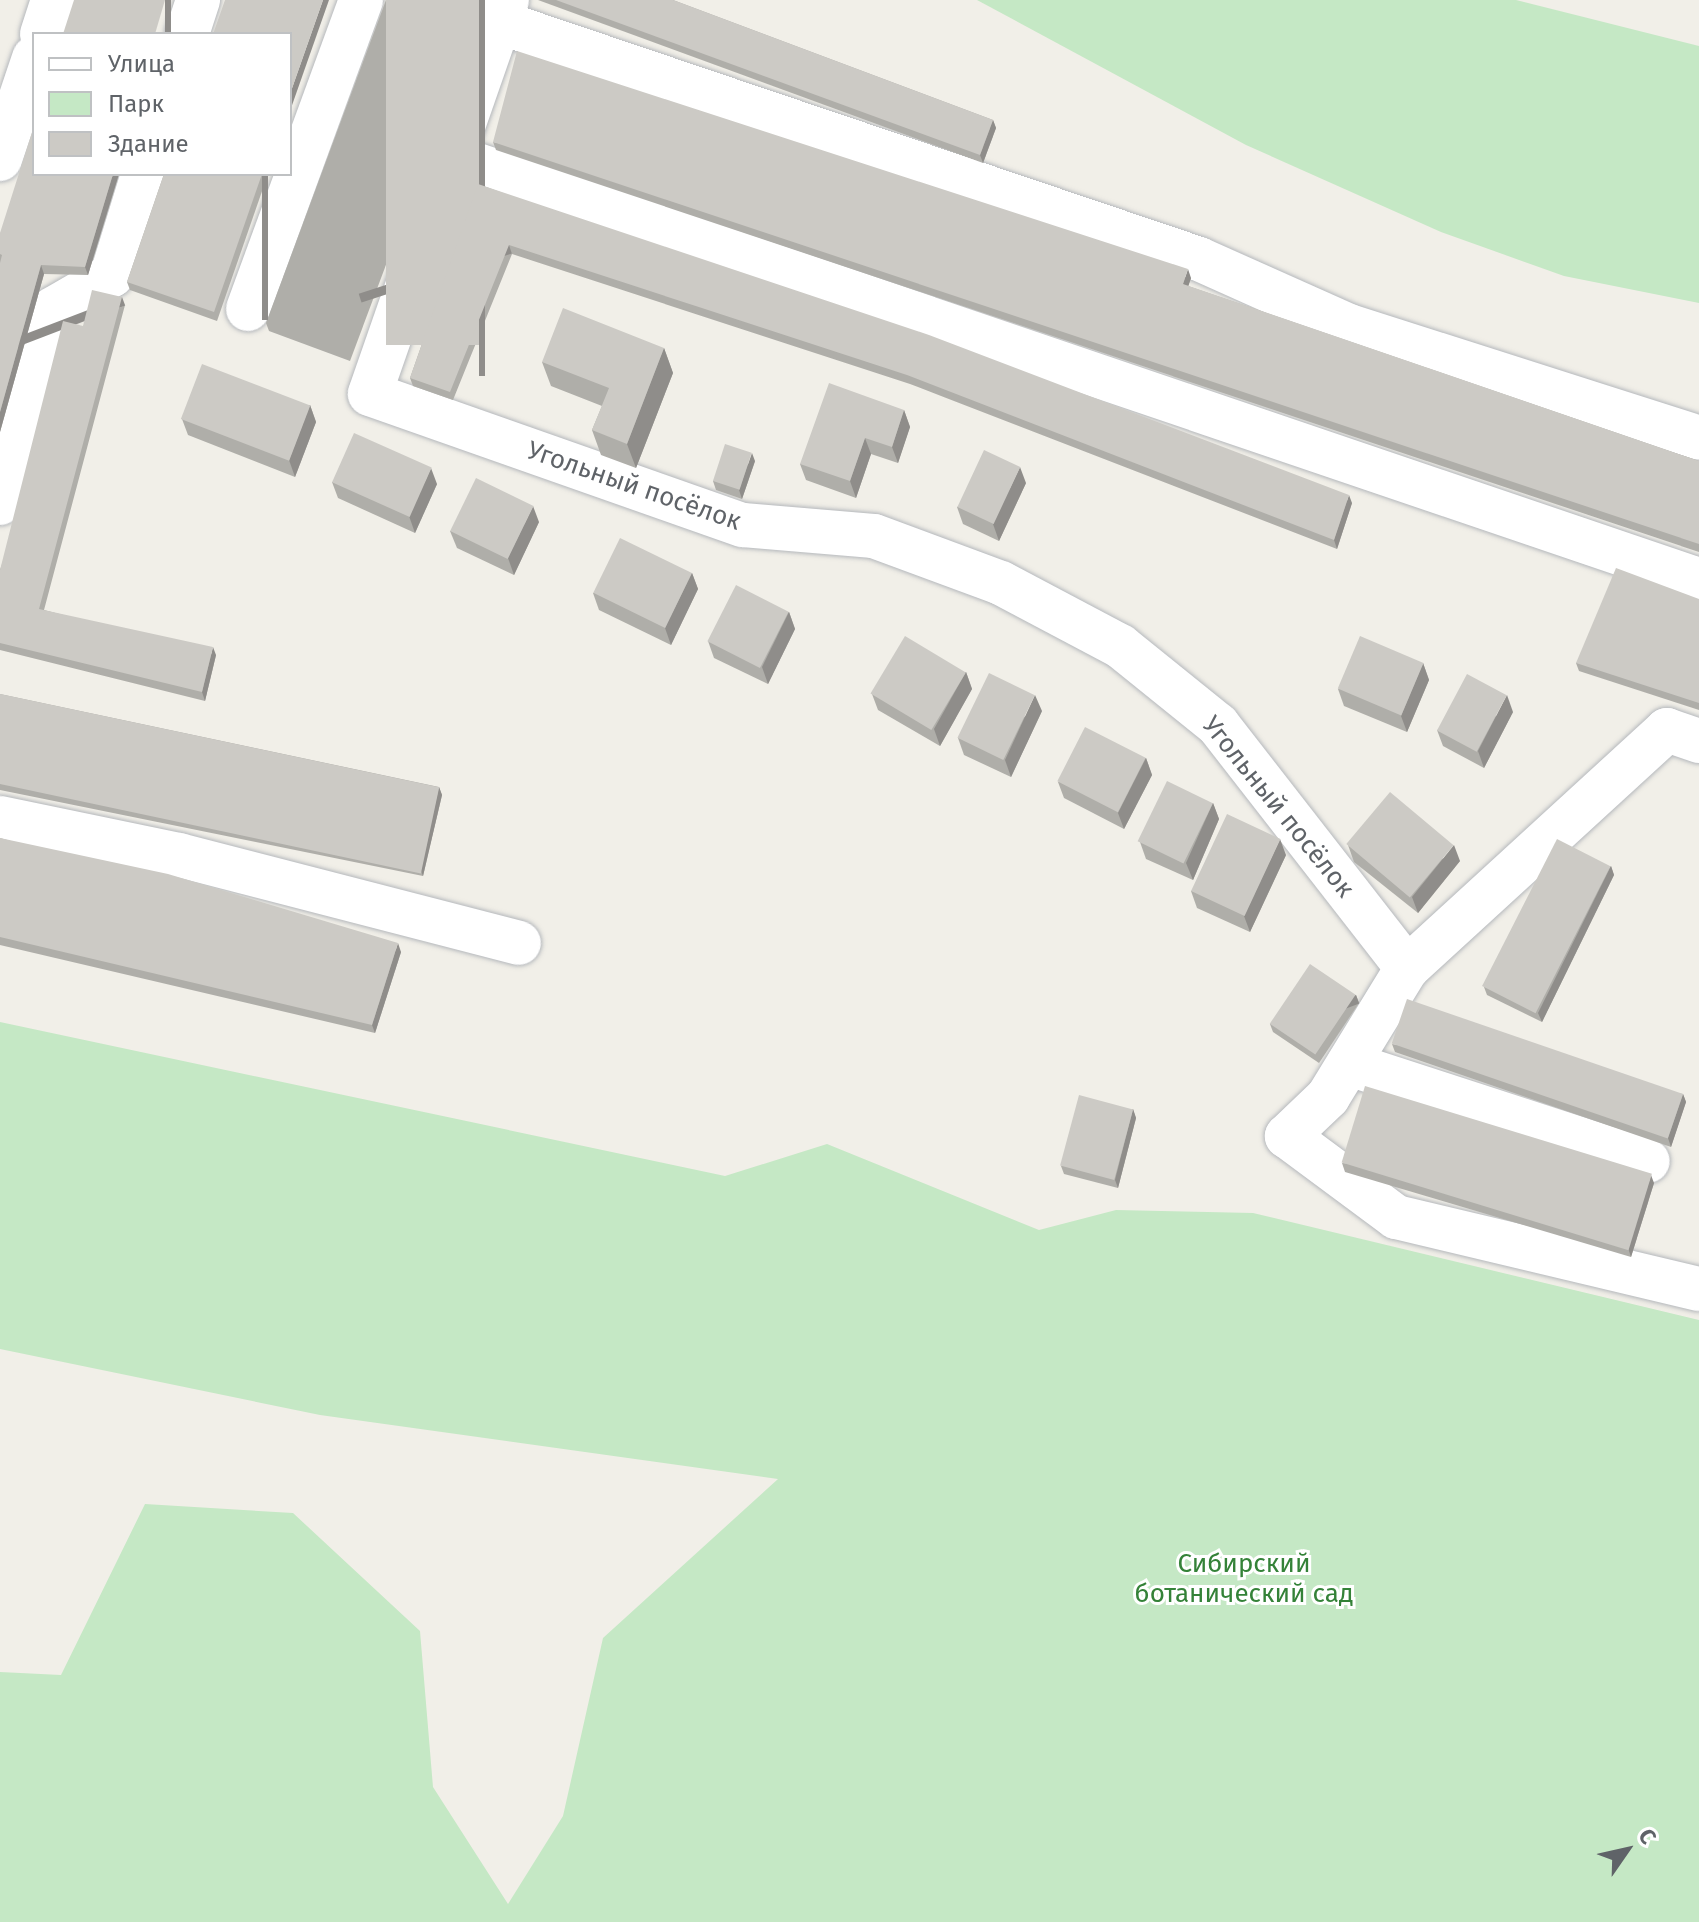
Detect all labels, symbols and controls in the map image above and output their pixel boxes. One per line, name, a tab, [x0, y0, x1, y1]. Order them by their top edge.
legend	[32, 32, 292, 176]
text: Улица	[108, 50, 175, 78]
text: Парк	[108, 90, 164, 118]
text: Здание	[108, 130, 189, 158]
street label: Угольный посёлок	[523, 435, 745, 537]
street label: Угольный посёлок	[1195, 710, 1361, 904]
park label: Сибирский ботанический сад	[1135, 1548, 1353, 1610]
north arrow	[1587, 1810, 1667, 1890]
text: С	[1633, 1824, 1662, 1849]

